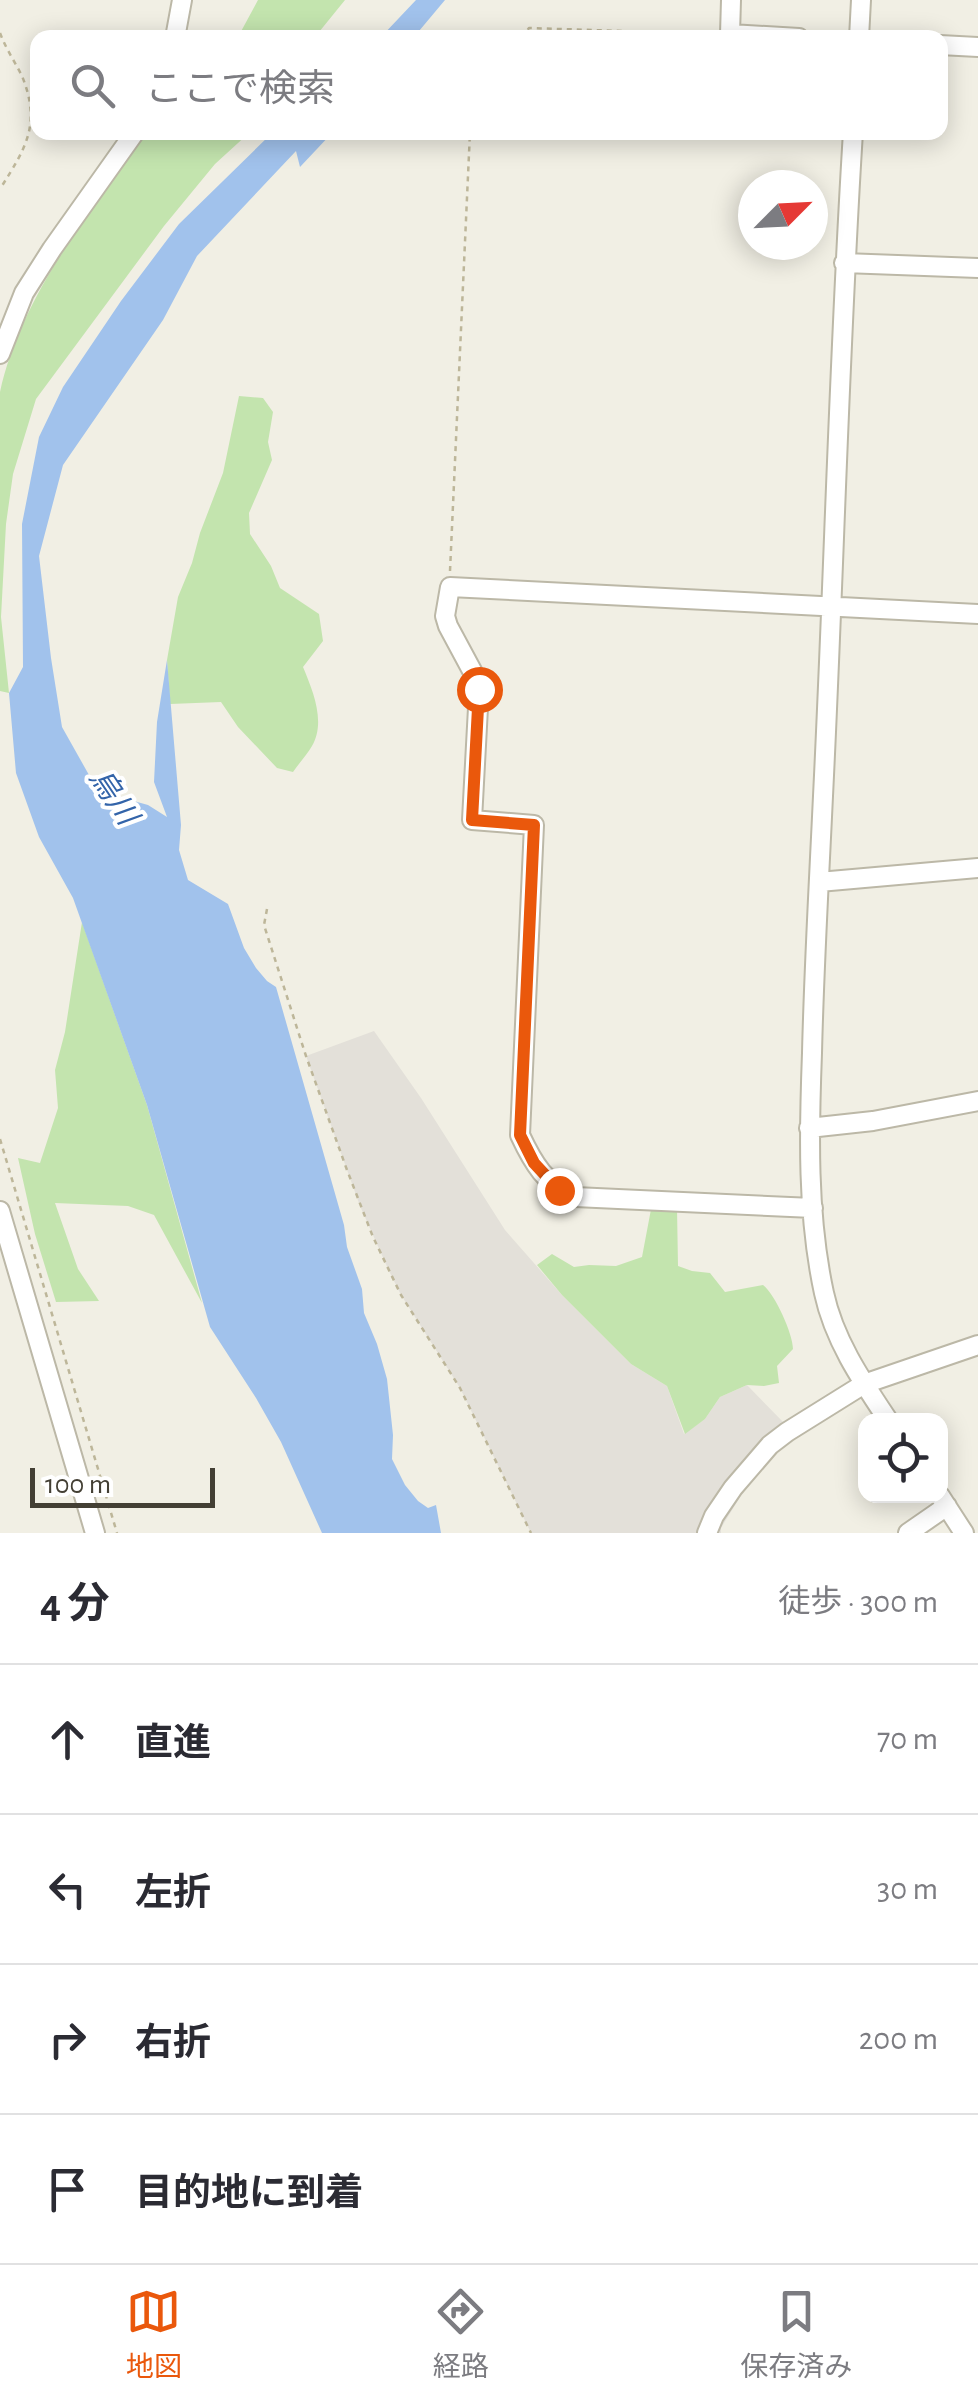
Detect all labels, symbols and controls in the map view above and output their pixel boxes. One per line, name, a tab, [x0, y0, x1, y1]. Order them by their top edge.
search box	[30, 30, 948, 140]
icon: search	[65, 58, 120, 113]
text: ここで検索	[145, 71, 335, 109]
north arrow	[738, 170, 828, 260]
route start	[457, 667, 503, 713]
water label: 烏川	[84, 763, 146, 833]
route end	[537, 1168, 583, 1214]
map controls	[858, 1413, 948, 1503]
button: locate	[858, 1413, 948, 1503]
scale bar	[30, 1463, 215, 1508]
text: 100 m	[45, 1471, 111, 1499]
text: 4 分	[40, 1583, 109, 1625]
text: 徒歩 · 300 m	[778, 1586, 938, 1618]
icon: ahead	[40, 1712, 95, 1767]
text: 70 m	[877, 1723, 938, 1755]
text: 直進	[135, 1725, 211, 1763]
icon: left	[40, 1862, 95, 1917]
text: 30 m	[877, 1873, 938, 1905]
text: 左折	[135, 1875, 211, 1913]
icon: right	[40, 2012, 95, 2067]
text: 200 m	[859, 2023, 938, 2055]
text: 右折	[135, 2025, 211, 2063]
icon: arrive	[40, 2162, 95, 2217]
text: 目的地に到着	[135, 2175, 363, 2213]
tab: 地図	[126, 2284, 182, 2385]
tab: 経路	[433, 2284, 489, 2385]
tab: 保存済み	[740, 2284, 852, 2385]

